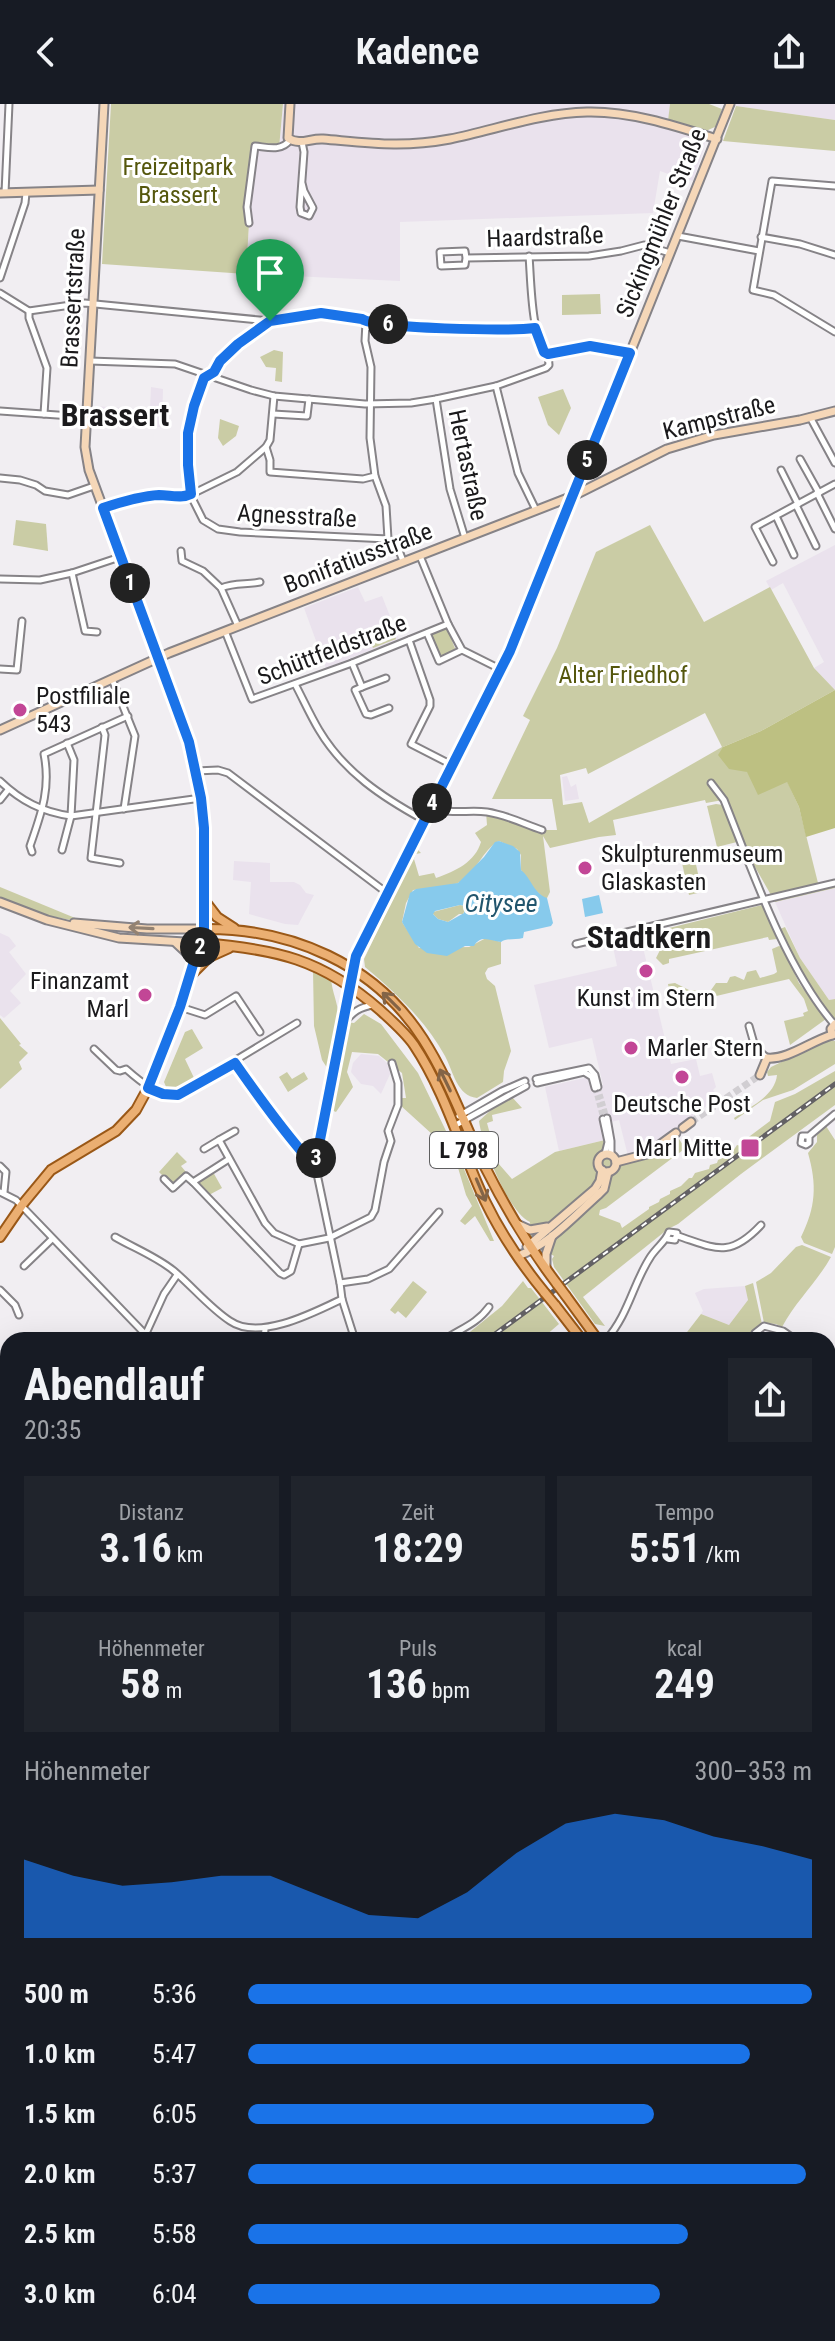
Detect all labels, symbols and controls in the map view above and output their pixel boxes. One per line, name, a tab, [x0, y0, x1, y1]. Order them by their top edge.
icon: back	[24, 30, 68, 74]
icon: share	[767, 30, 811, 74]
text: Kadence	[356, 31, 479, 73]
street label: Sickingmühler Straße	[610, 124, 712, 322]
park label: Freizeitpark Brassert	[123, 153, 234, 209]
street label: Haardstraße	[486, 221, 604, 253]
street label: Brassertstraße	[55, 227, 91, 369]
pin	[236, 239, 304, 321]
icon: arrive	[248, 251, 292, 295]
pin: 6	[368, 304, 408, 344]
text: 6	[382, 311, 394, 336]
street label: Kampstraße	[660, 391, 778, 445]
district label: Brassert	[61, 396, 170, 434]
street label: Hertastraße	[443, 407, 493, 523]
pin: 5	[567, 440, 607, 480]
text: 5	[581, 447, 593, 472]
street label: Agnesstraße	[237, 499, 357, 533]
street label: Bonifatiusstraße	[280, 517, 436, 599]
pin: 1	[110, 563, 150, 603]
text: 1	[124, 570, 136, 595]
street label: Schüttfeldstraße	[254, 609, 410, 691]
park label: Alter Friedhof	[559, 661, 688, 689]
place label: Postfiliale 543	[36, 682, 130, 738]
marker: Postfiliale 543	[11, 701, 29, 719]
pin: 4	[412, 783, 452, 823]
text: 4	[426, 790, 438, 815]
place label: Skulpturenmuseum Glaskasten	[601, 840, 783, 896]
marker: Skulpturenmuseum Glaskasten	[576, 859, 594, 877]
water label: Citysee	[464, 888, 538, 918]
district label: Stadtkern	[587, 918, 711, 956]
one-way arrow	[128, 920, 155, 935]
pin: 2	[180, 927, 220, 967]
text: 2	[194, 934, 206, 959]
marker: Kunst im Stern	[637, 962, 655, 980]
place label: Finanzamt Marl	[30, 967, 129, 1023]
place label: Kunst im Stern	[577, 984, 715, 1012]
marker: Finanzamt Marl	[136, 986, 154, 1004]
one-way arrow	[382, 992, 401, 1011]
place label: Marler Stern	[647, 1034, 763, 1062]
marker: Marler Stern	[622, 1039, 640, 1057]
one-way arrow	[437, 1068, 452, 1092]
marker: Deutsche Post	[673, 1068, 691, 1086]
place label: Deutsche Post	[613, 1090, 751, 1118]
road number: L 798	[430, 1132, 498, 1168]
place label: Marl Mitte	[635, 1134, 732, 1162]
marker: Marl Mitte	[739, 1137, 761, 1159]
pin: 3	[296, 1138, 336, 1178]
text: 3	[310, 1145, 322, 1170]
one-way arrow	[474, 1177, 489, 1202]
button: share	[728, 1358, 812, 1442]
text: Abendlauf	[24, 1359, 204, 1411]
text: 20:35	[24, 1415, 81, 1445]
text: Distanz	[119, 1500, 184, 1525]
text: Zeit	[401, 1500, 435, 1525]
text: Tempo	[655, 1500, 714, 1525]
text: 3.16	[99, 1525, 172, 1572]
text: 18:29	[372, 1525, 464, 1572]
text: 5:51	[629, 1525, 701, 1572]
text: km	[172, 1542, 203, 1567]
text: /km	[701, 1542, 740, 1567]
text: Höhenmeter	[98, 1636, 205, 1661]
text: Puls	[399, 1636, 437, 1661]
text: kcal	[667, 1636, 702, 1661]
text: 58	[120, 1661, 161, 1708]
text: 136	[366, 1661, 427, 1708]
text: 249	[654, 1661, 715, 1708]
text: m	[161, 1678, 182, 1703]
text: bpm	[427, 1678, 470, 1703]
text: Höhenmeter	[24, 1756, 150, 1786]
text: 300–353 m	[695, 1756, 812, 1786]
text: 500 m	[24, 1979, 89, 2009]
text: 5:36	[152, 1979, 197, 2009]
text: 1.0 km	[24, 2039, 96, 2069]
text: 5:47	[152, 2039, 197, 2069]
text: 1.5 km	[24, 2099, 96, 2129]
text: 6:05	[152, 2099, 197, 2129]
text: 2.0 km	[24, 2159, 96, 2189]
text: 5:37	[152, 2159, 197, 2189]
text: 2.5 km	[24, 2219, 96, 2249]
text: 5:58	[152, 2219, 197, 2249]
text: 3.0 km	[24, 2279, 96, 2309]
text: 6:04	[152, 2279, 197, 2309]

